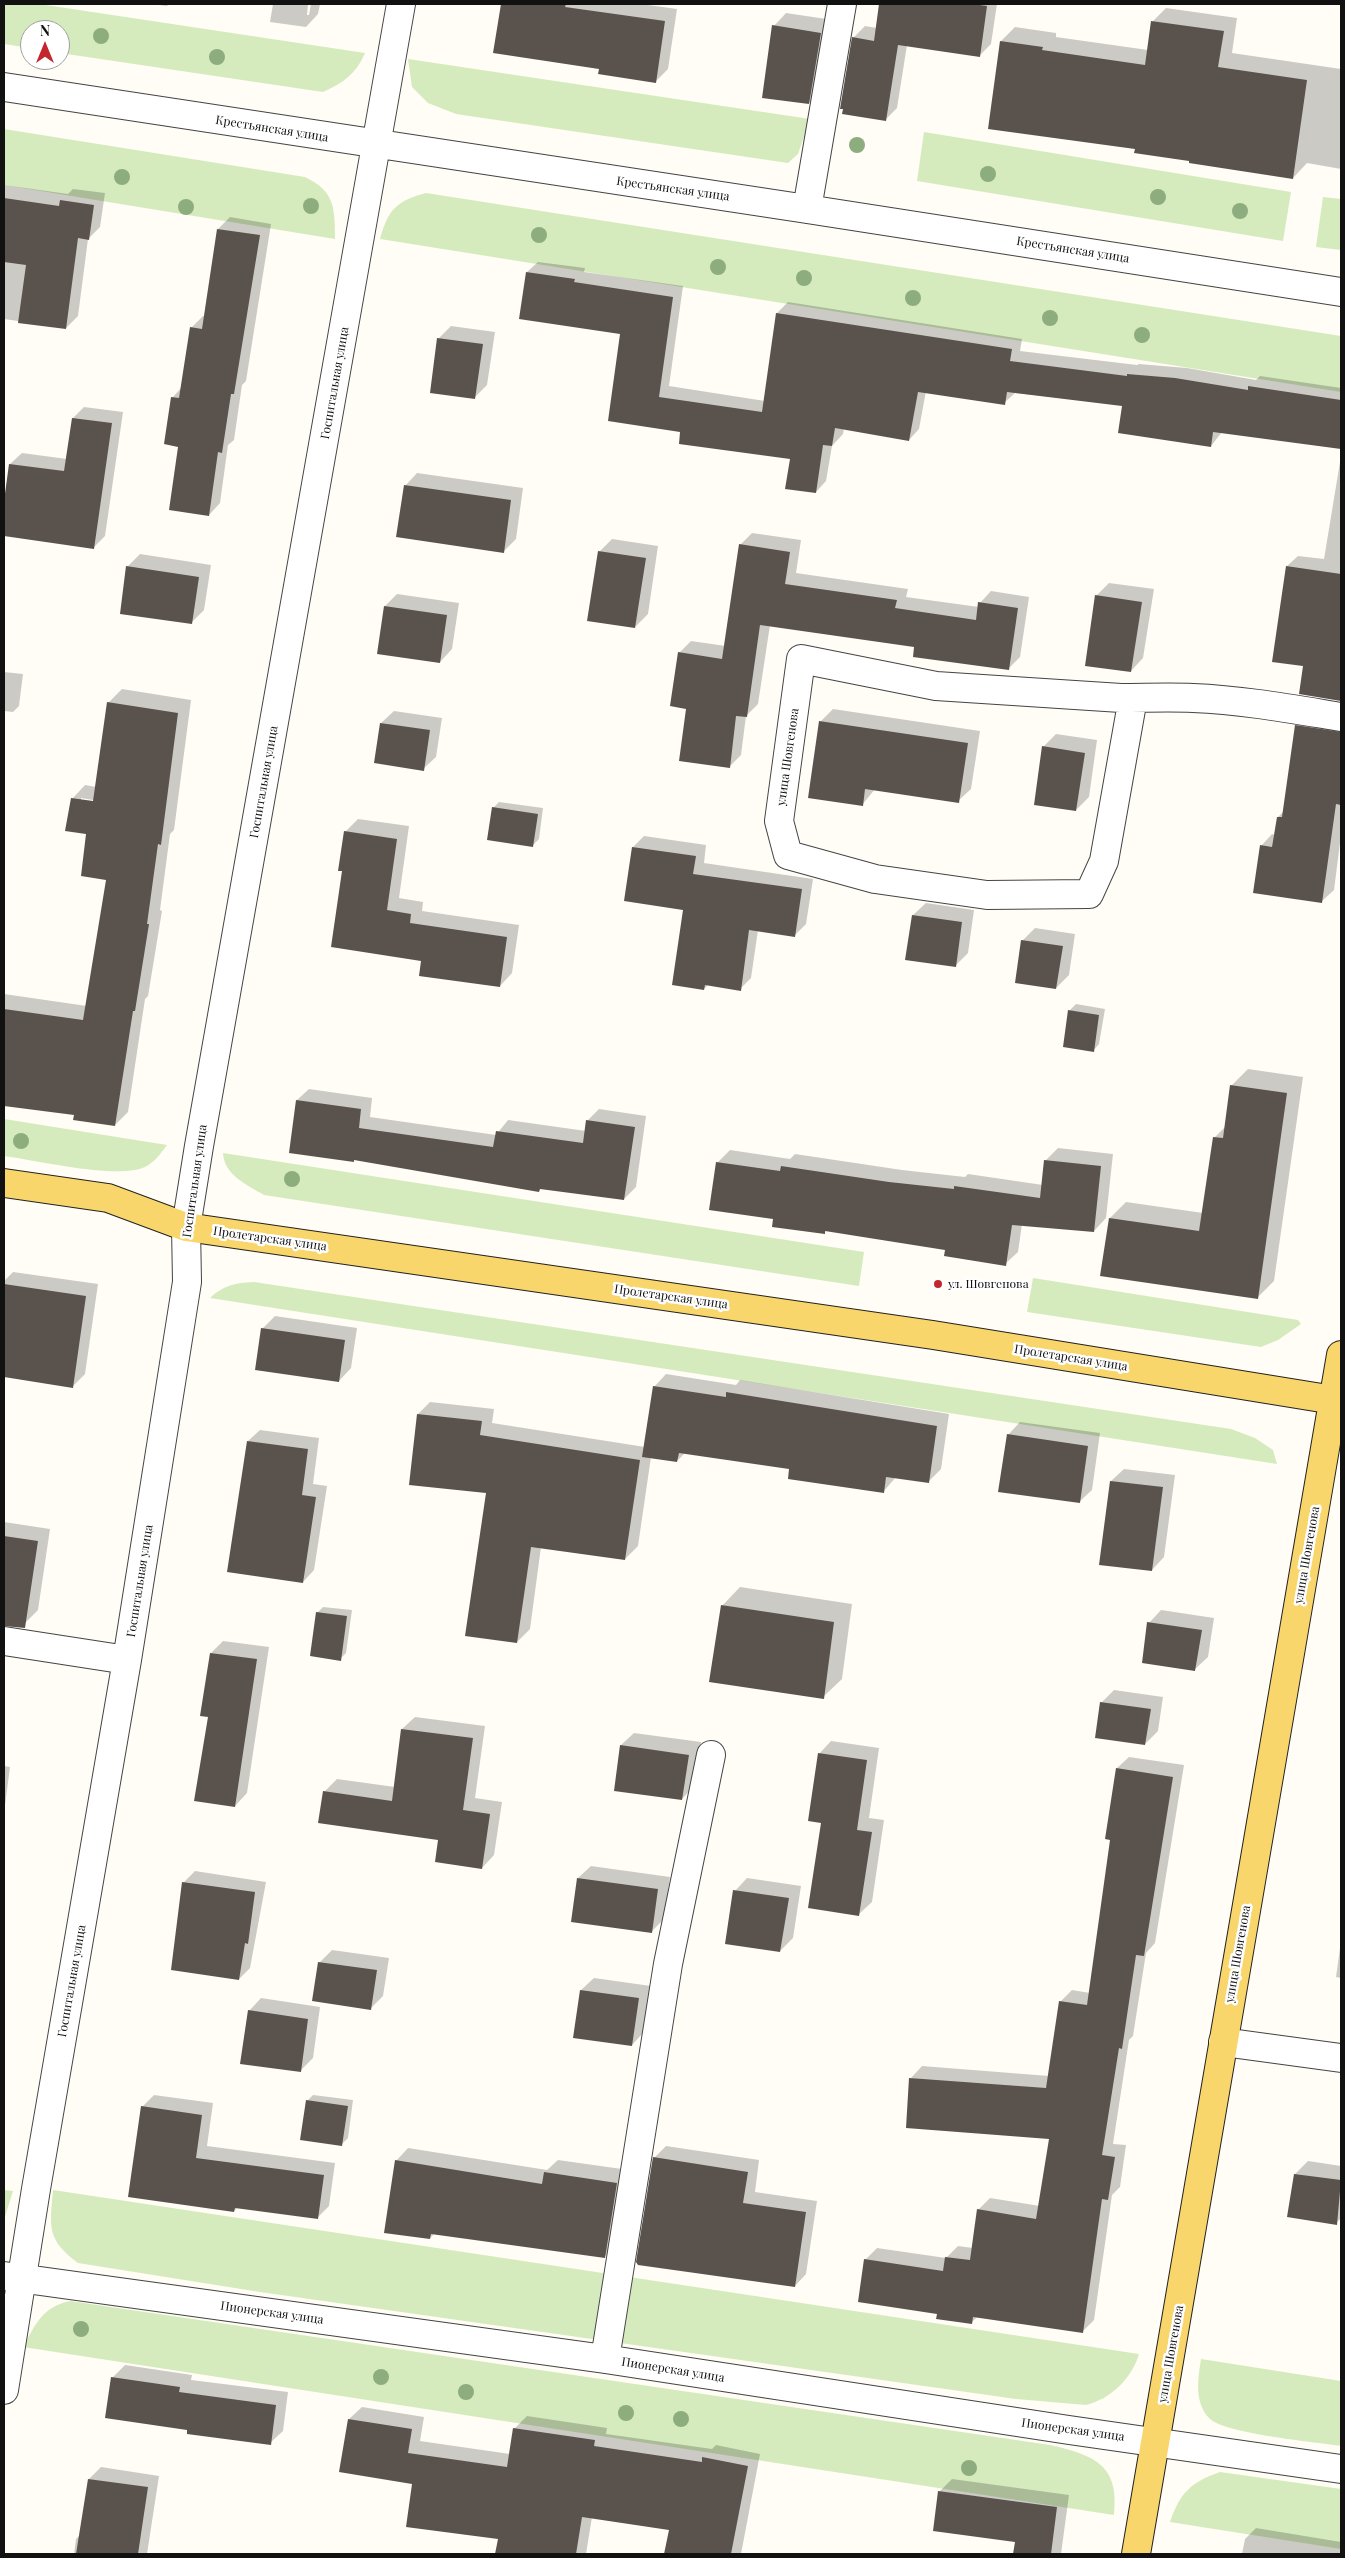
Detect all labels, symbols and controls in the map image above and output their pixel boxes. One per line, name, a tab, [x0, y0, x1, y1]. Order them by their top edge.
north arrow	[20, 20, 70, 70]
text: N	[40, 21, 50, 40]
street label: Крестьянская улица	[215, 113, 329, 145]
street label: Крестьянская улица	[615, 174, 731, 204]
street label: Крестьянская улица	[1016, 234, 1130, 266]
street label: Госпитальная улица	[318, 326, 352, 440]
street label: улица Шовгенова	[774, 707, 802, 807]
street label: Госпитальная улица	[247, 725, 281, 839]
street label: Госпитальная улица	[180, 1124, 210, 1238]
street label: Пролетарская улица	[212, 1224, 328, 1254]
place label: ул. Шовгенова	[948, 1277, 1029, 1291]
marker: ул. Шовгенова	[932, 1278, 944, 1290]
street label: Пролетарская улица	[613, 1282, 729, 1312]
street label: Пролетарская улица	[1013, 1342, 1129, 1374]
street label: улица Шовгенова	[1291, 1505, 1323, 1605]
street label: Госпитальная улица	[124, 1524, 156, 1638]
street label: улица Шовгенова	[1222, 1904, 1254, 2004]
street label: Госпитальная улица	[55, 1924, 89, 2038]
street label: Пионерская улица	[219, 2299, 325, 2327]
street label: улица Шовгенова	[1155, 2304, 1187, 2404]
street label: Пионерская улица	[620, 2355, 726, 2385]
street label: Пионерская улица	[1020, 2416, 1126, 2444]

